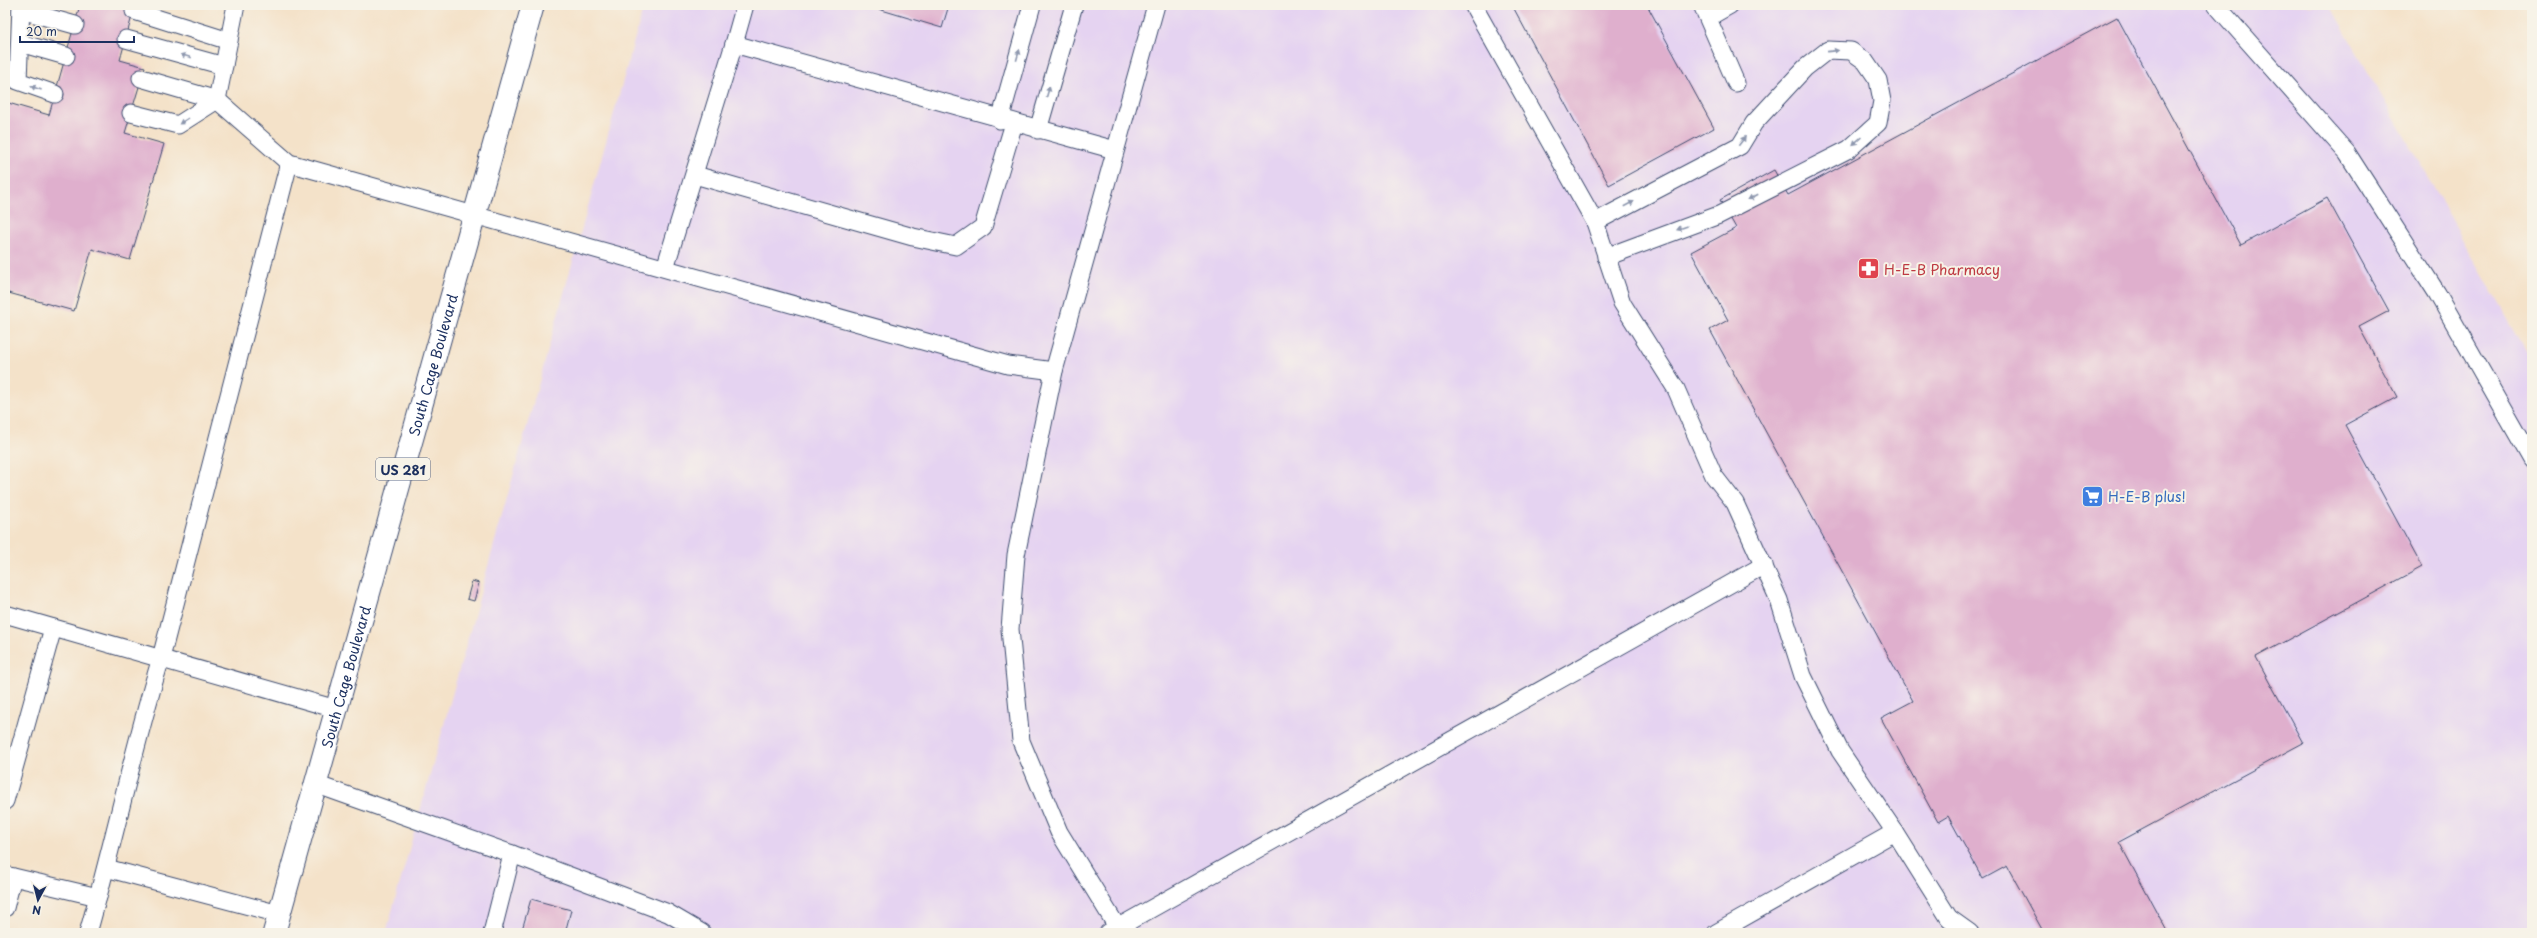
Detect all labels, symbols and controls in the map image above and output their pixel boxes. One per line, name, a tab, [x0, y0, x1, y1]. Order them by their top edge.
scale bar	[20, 18, 134, 44]
text: 20 m	[26, 22, 57, 40]
one-way arrow	[1826, 48, 1839, 54]
one-way arrow	[1015, 49, 1021, 61]
one-way arrow	[180, 53, 192, 59]
one-way arrow	[30, 84, 42, 90]
one-way arrow	[1046, 86, 1052, 99]
one-way arrow	[179, 117, 189, 125]
one-way arrow	[1738, 135, 1746, 146]
one-way arrow	[1852, 137, 1863, 146]
one-way arrow	[1748, 194, 1759, 200]
one-way arrow	[1623, 201, 1635, 207]
one-way arrow	[1676, 226, 1688, 232]
pharmacy icon: H-E-B Pharmacy	[1856, 256, 1882, 282]
place label: H-E-B Pharmacy	[1884, 259, 2000, 280]
street label: South Cage Boulevard	[403, 291, 463, 438]
road number: US 281	[376, 458, 430, 480]
supermarket icon: H-E-B plus!	[2079, 483, 2105, 509]
place label: H-E-B plus!	[2108, 486, 2186, 507]
street label: South Cage Boulevard	[316, 603, 375, 750]
north arrow	[18, 880, 58, 920]
text: N	[31, 901, 42, 919]

